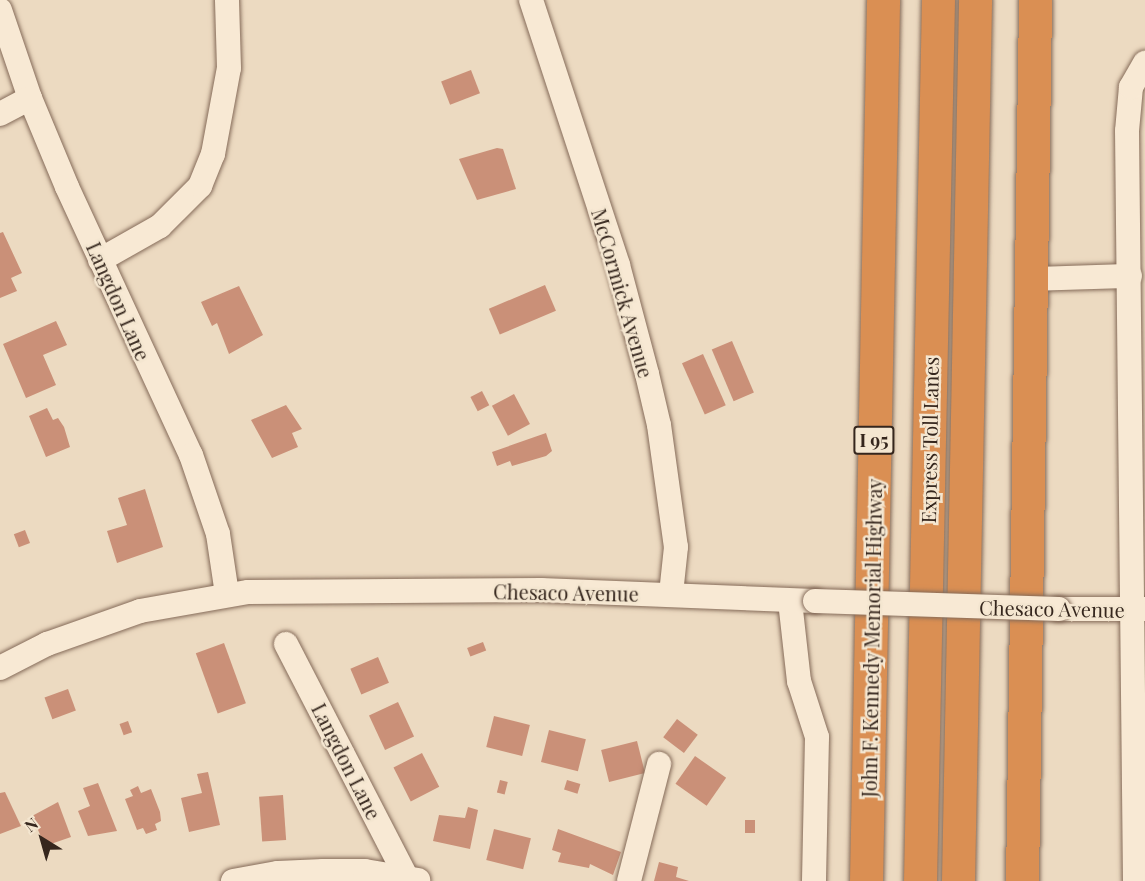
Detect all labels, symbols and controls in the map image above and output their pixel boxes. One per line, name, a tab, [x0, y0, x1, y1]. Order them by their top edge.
street label: McCormick Avenue	[587, 205, 659, 381]
street label: Langdon Lane	[82, 238, 156, 364]
street label: Express Toll Lanes	[916, 356, 942, 524]
road number: I 95	[853, 425, 895, 455]
street label: John F. Kennedy Memorial Highway	[856, 478, 886, 798]
street label: Chesaco Avenue	[493, 579, 639, 605]
street label: Chesaco Avenue	[979, 595, 1125, 621]
street label: Langdon Lane	[307, 699, 387, 823]
north arrow	[12, 809, 72, 869]
text: N	[20, 812, 42, 836]

